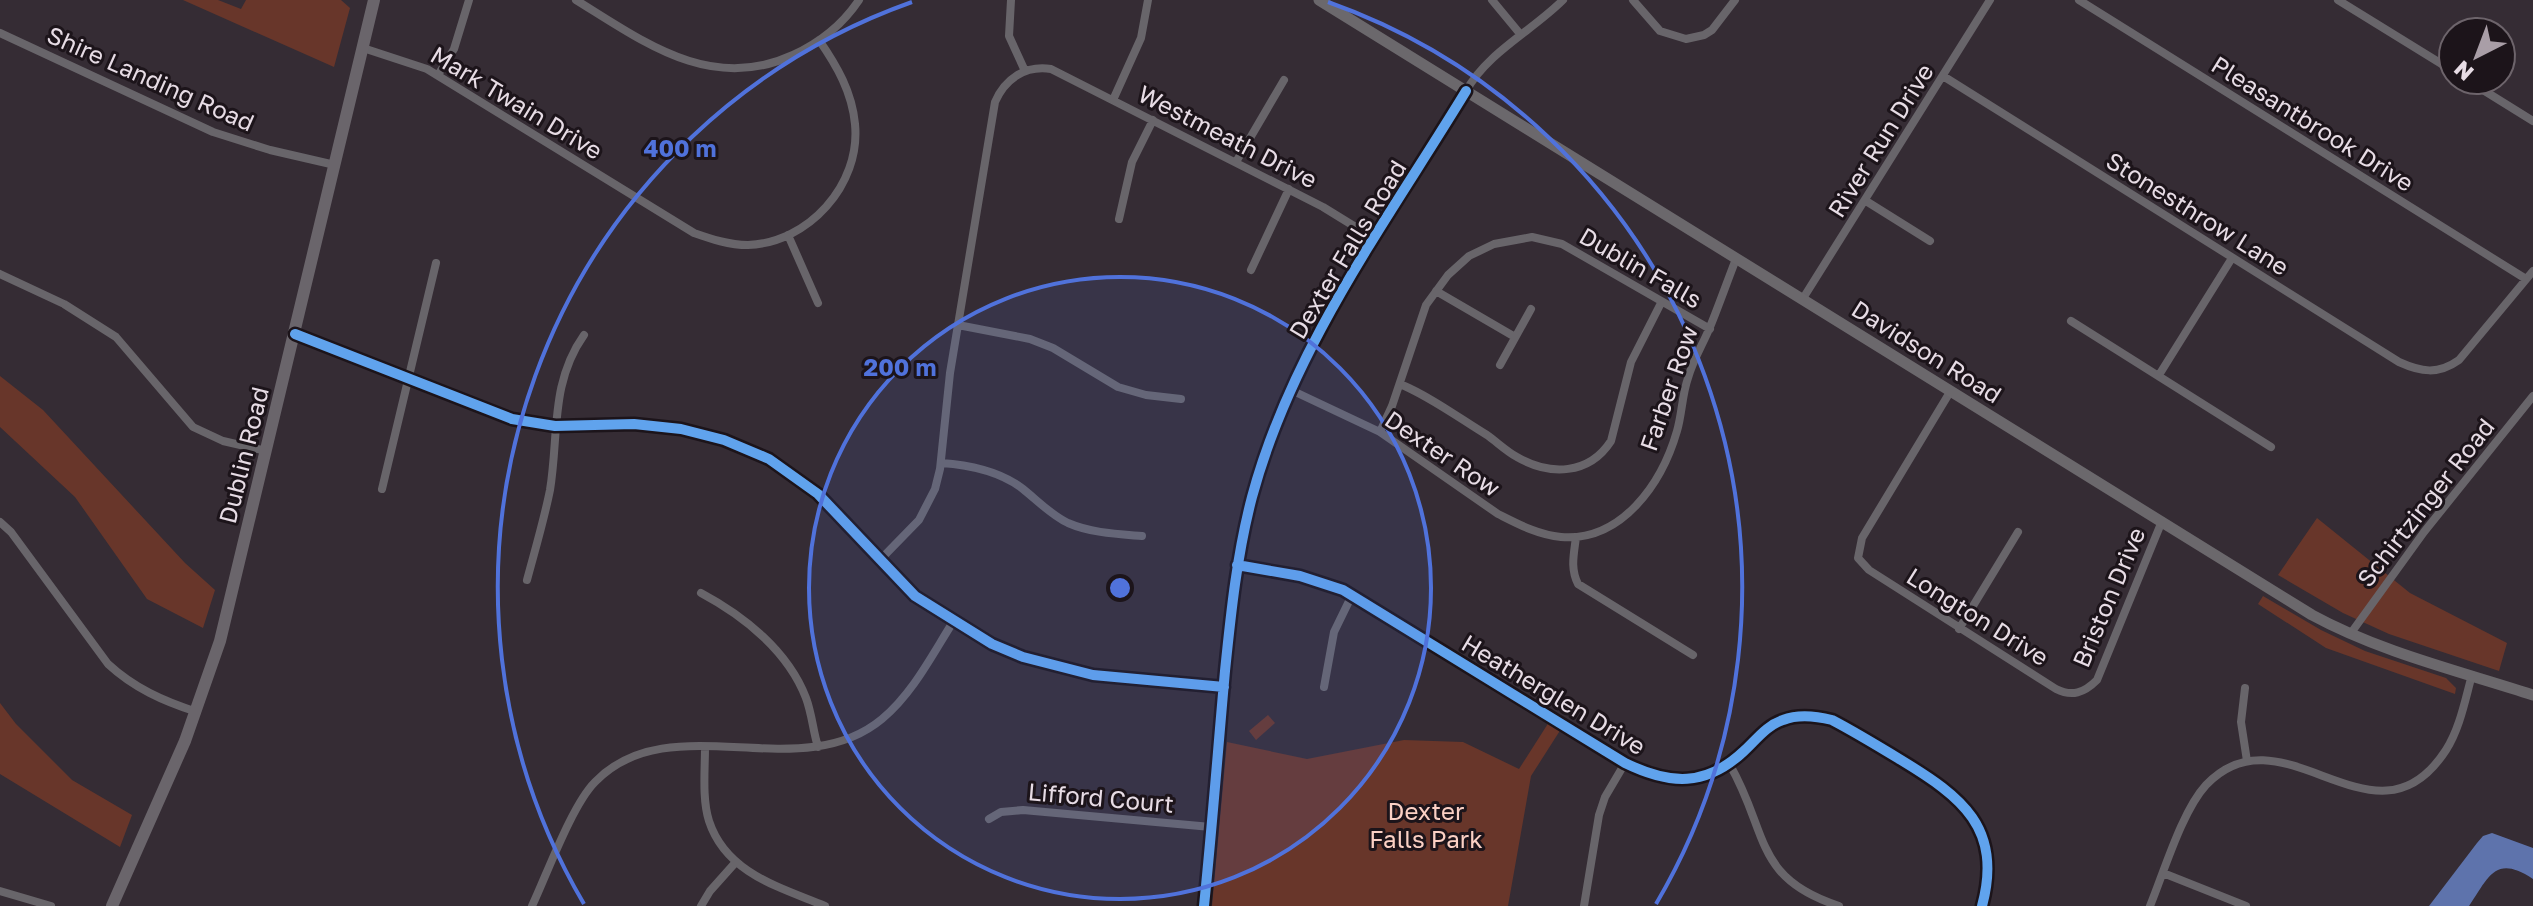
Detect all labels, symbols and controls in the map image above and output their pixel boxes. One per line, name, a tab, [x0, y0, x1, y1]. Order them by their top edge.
north arrow	[2437, 16, 2517, 96]
street label: Shire Landing Road	[43, 19, 259, 137]
street label: Mark Twain Drive	[426, 39, 608, 165]
street label: Pleasantbrook Drive	[2207, 49, 2419, 197]
text: N	[2448, 56, 2479, 87]
street label: River Run Drive	[1821, 58, 1939, 222]
street label: Westmeath Drive	[1134, 78, 1322, 194]
text: 400 m	[643, 133, 717, 162]
street label: Stonesthrow Lane	[2101, 145, 2295, 281]
street label: Dexter Falls Road	[1282, 155, 1412, 343]
street label: Dublin Falls	[1575, 220, 1707, 314]
street label: Davidson Road	[1847, 293, 2007, 409]
street label: Farber Row	[1633, 322, 1703, 454]
text: 200 m	[864, 352, 936, 381]
street label: Dublin Road	[212, 384, 274, 526]
street label: Dexter Row	[1380, 404, 1506, 502]
street label: Schirtzinger Road	[2350, 412, 2500, 592]
street label: Briston Drive	[2066, 523, 2150, 671]
street label: Longton Drive	[1902, 561, 2054, 671]
centre of rings	[1106, 574, 1134, 602]
street label: Heatherglen Drive	[1457, 628, 1651, 760]
street label: Lifford Court	[1027, 776, 1175, 818]
park label: Dexter Falls Park	[1369, 796, 1483, 853]

